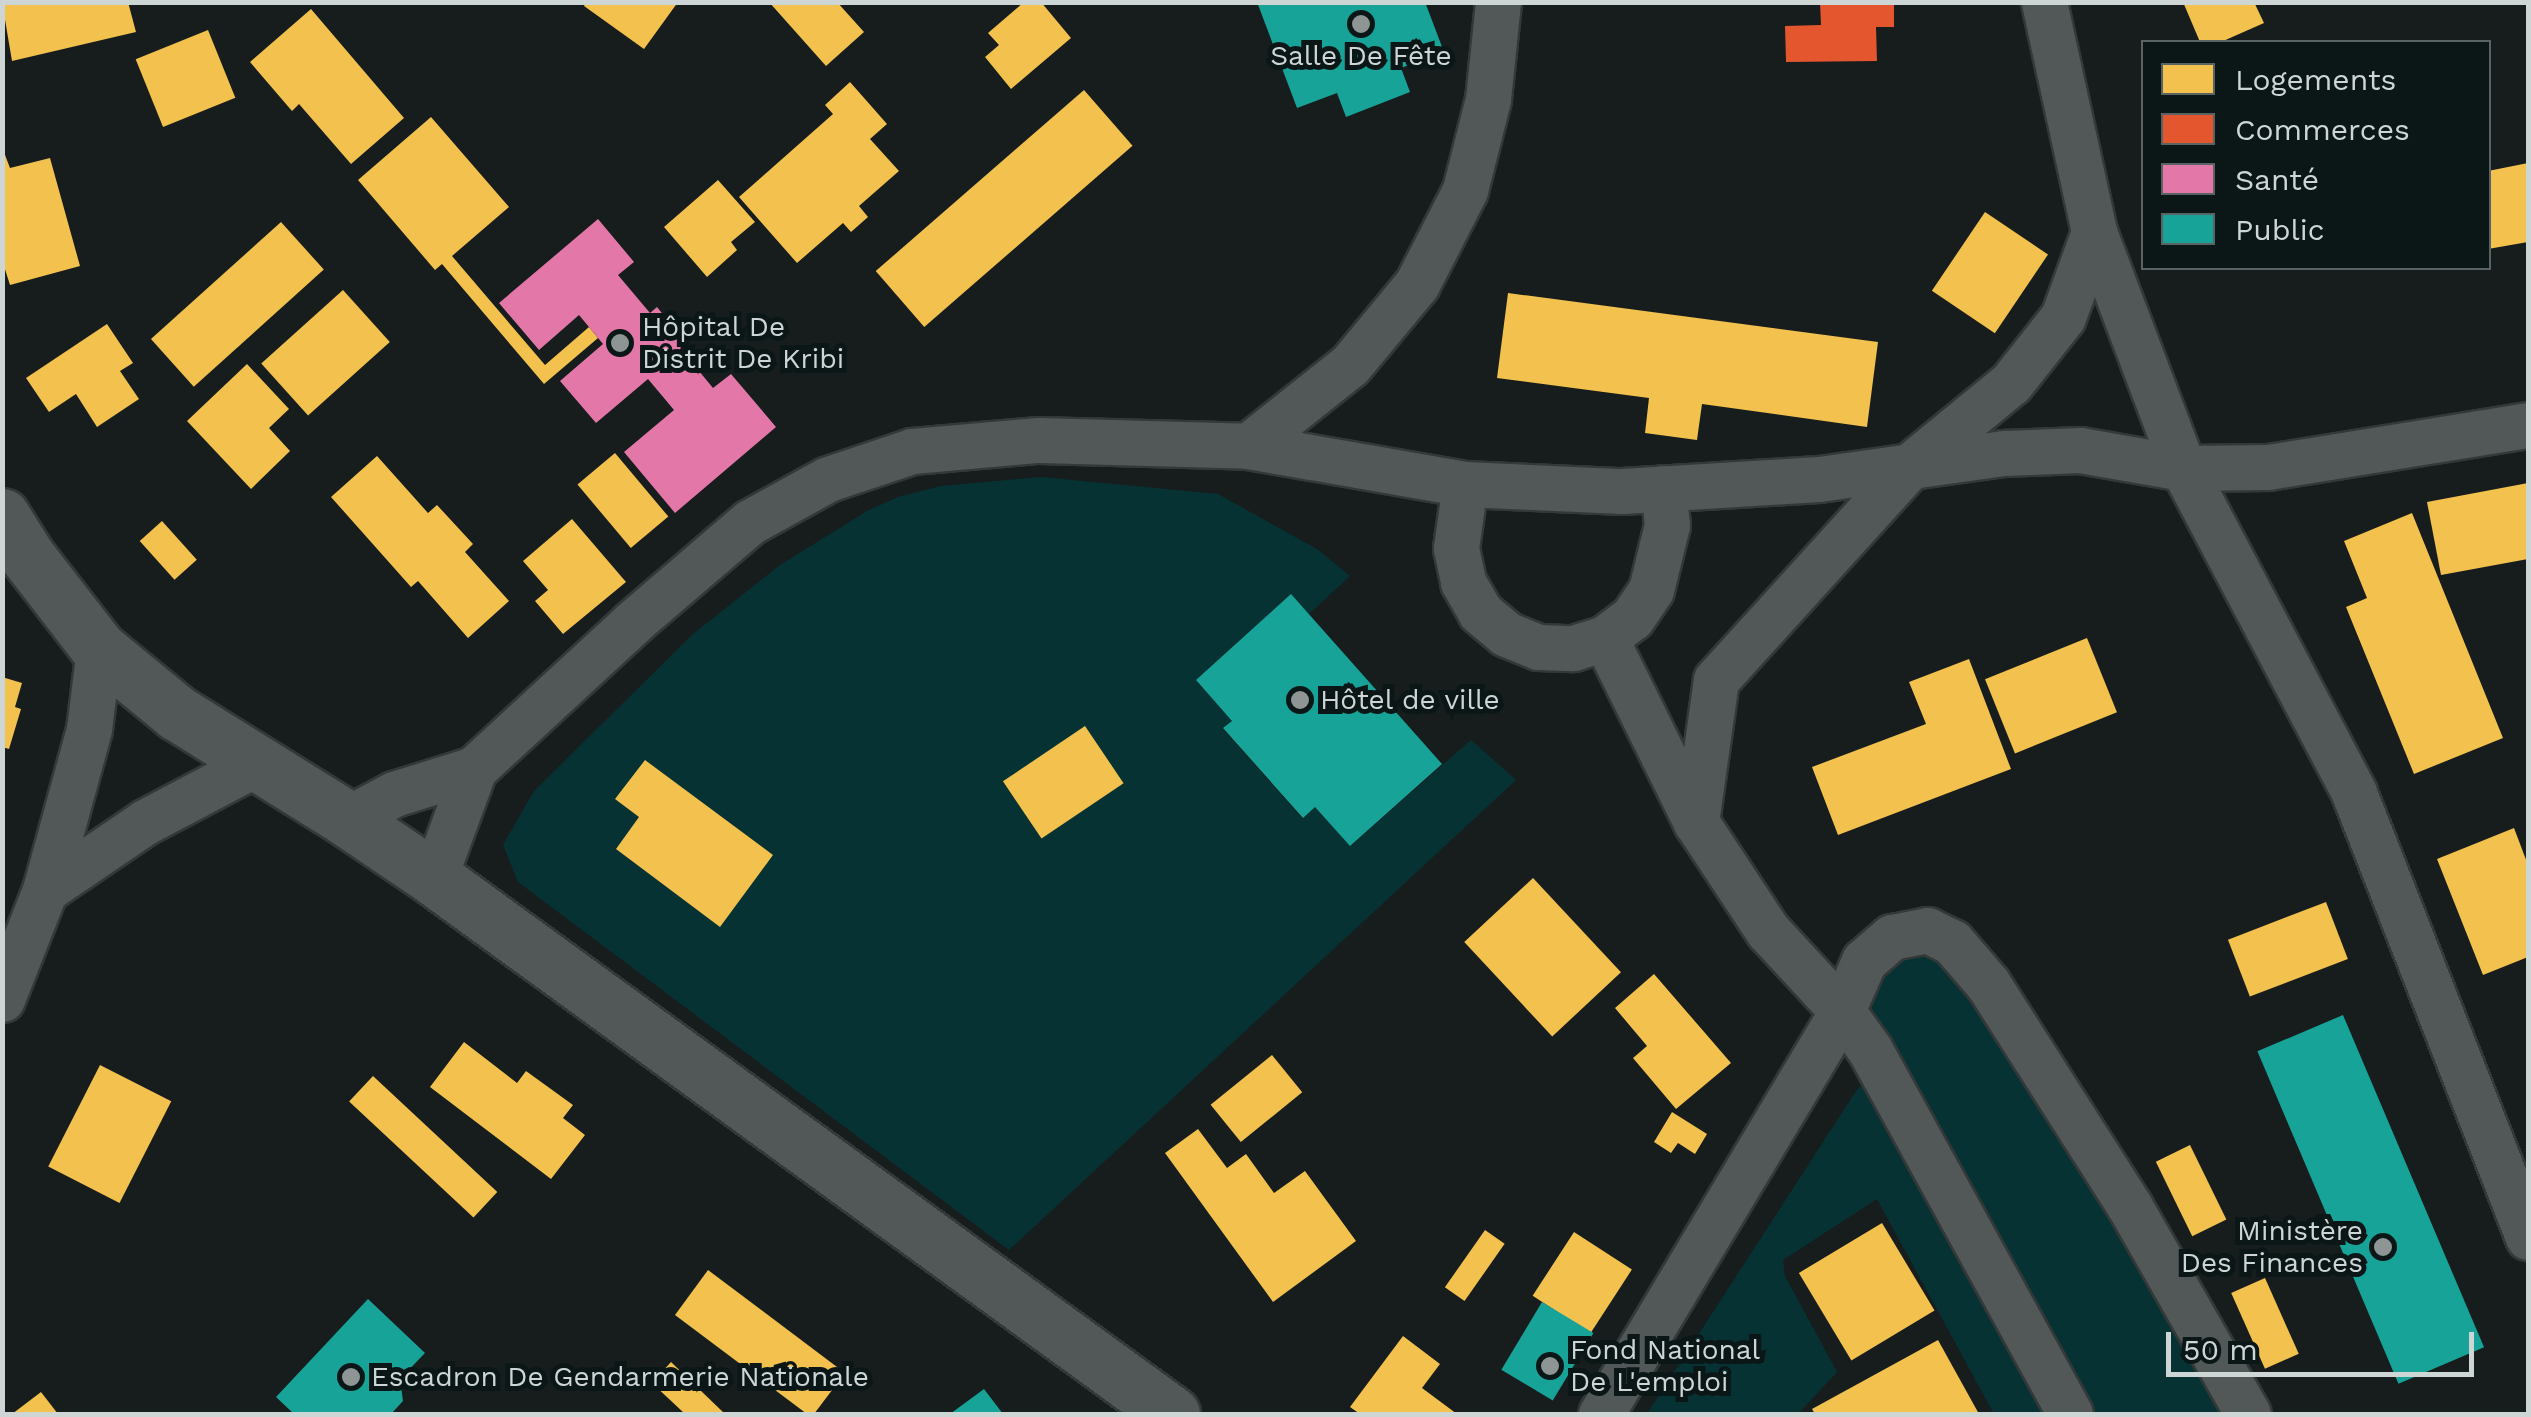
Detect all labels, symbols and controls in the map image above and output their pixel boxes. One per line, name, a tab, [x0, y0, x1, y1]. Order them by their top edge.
marker: Salle De Fête	[1350, 13, 1372, 35]
place label: Salle De Fête	[1270, 39, 1452, 73]
legend	[2141, 40, 2491, 270]
text: Logements	[2235, 62, 2396, 97]
text: Commerces	[2235, 112, 2410, 147]
text: Santé	[2235, 162, 2319, 197]
text: Public	[2235, 212, 2325, 247]
place label: Hôpital De Distrit De Kribi	[642, 310, 844, 376]
marker: Hôpital De Distrit De Kribi	[607, 330, 633, 356]
place label: Hôtel de ville	[1320, 683, 1501, 717]
marker: Hôtel de ville	[1289, 689, 1311, 711]
place label: Ministère Des Finances	[2181, 1214, 2363, 1280]
marker: Ministère Des Finances	[2372, 1236, 2394, 1258]
scale bar	[2171, 1312, 2478, 1374]
text: 50 m	[2183, 1332, 2258, 1367]
place label: Fond National De L'emploi	[1570, 1333, 1760, 1399]
marker: Fond National De L'emploi	[1539, 1355, 1561, 1377]
place label: Escadron De Gendarmerie Nationale	[371, 1360, 869, 1394]
marker: Escadron De Gendarmerie Nationale	[340, 1366, 362, 1388]

